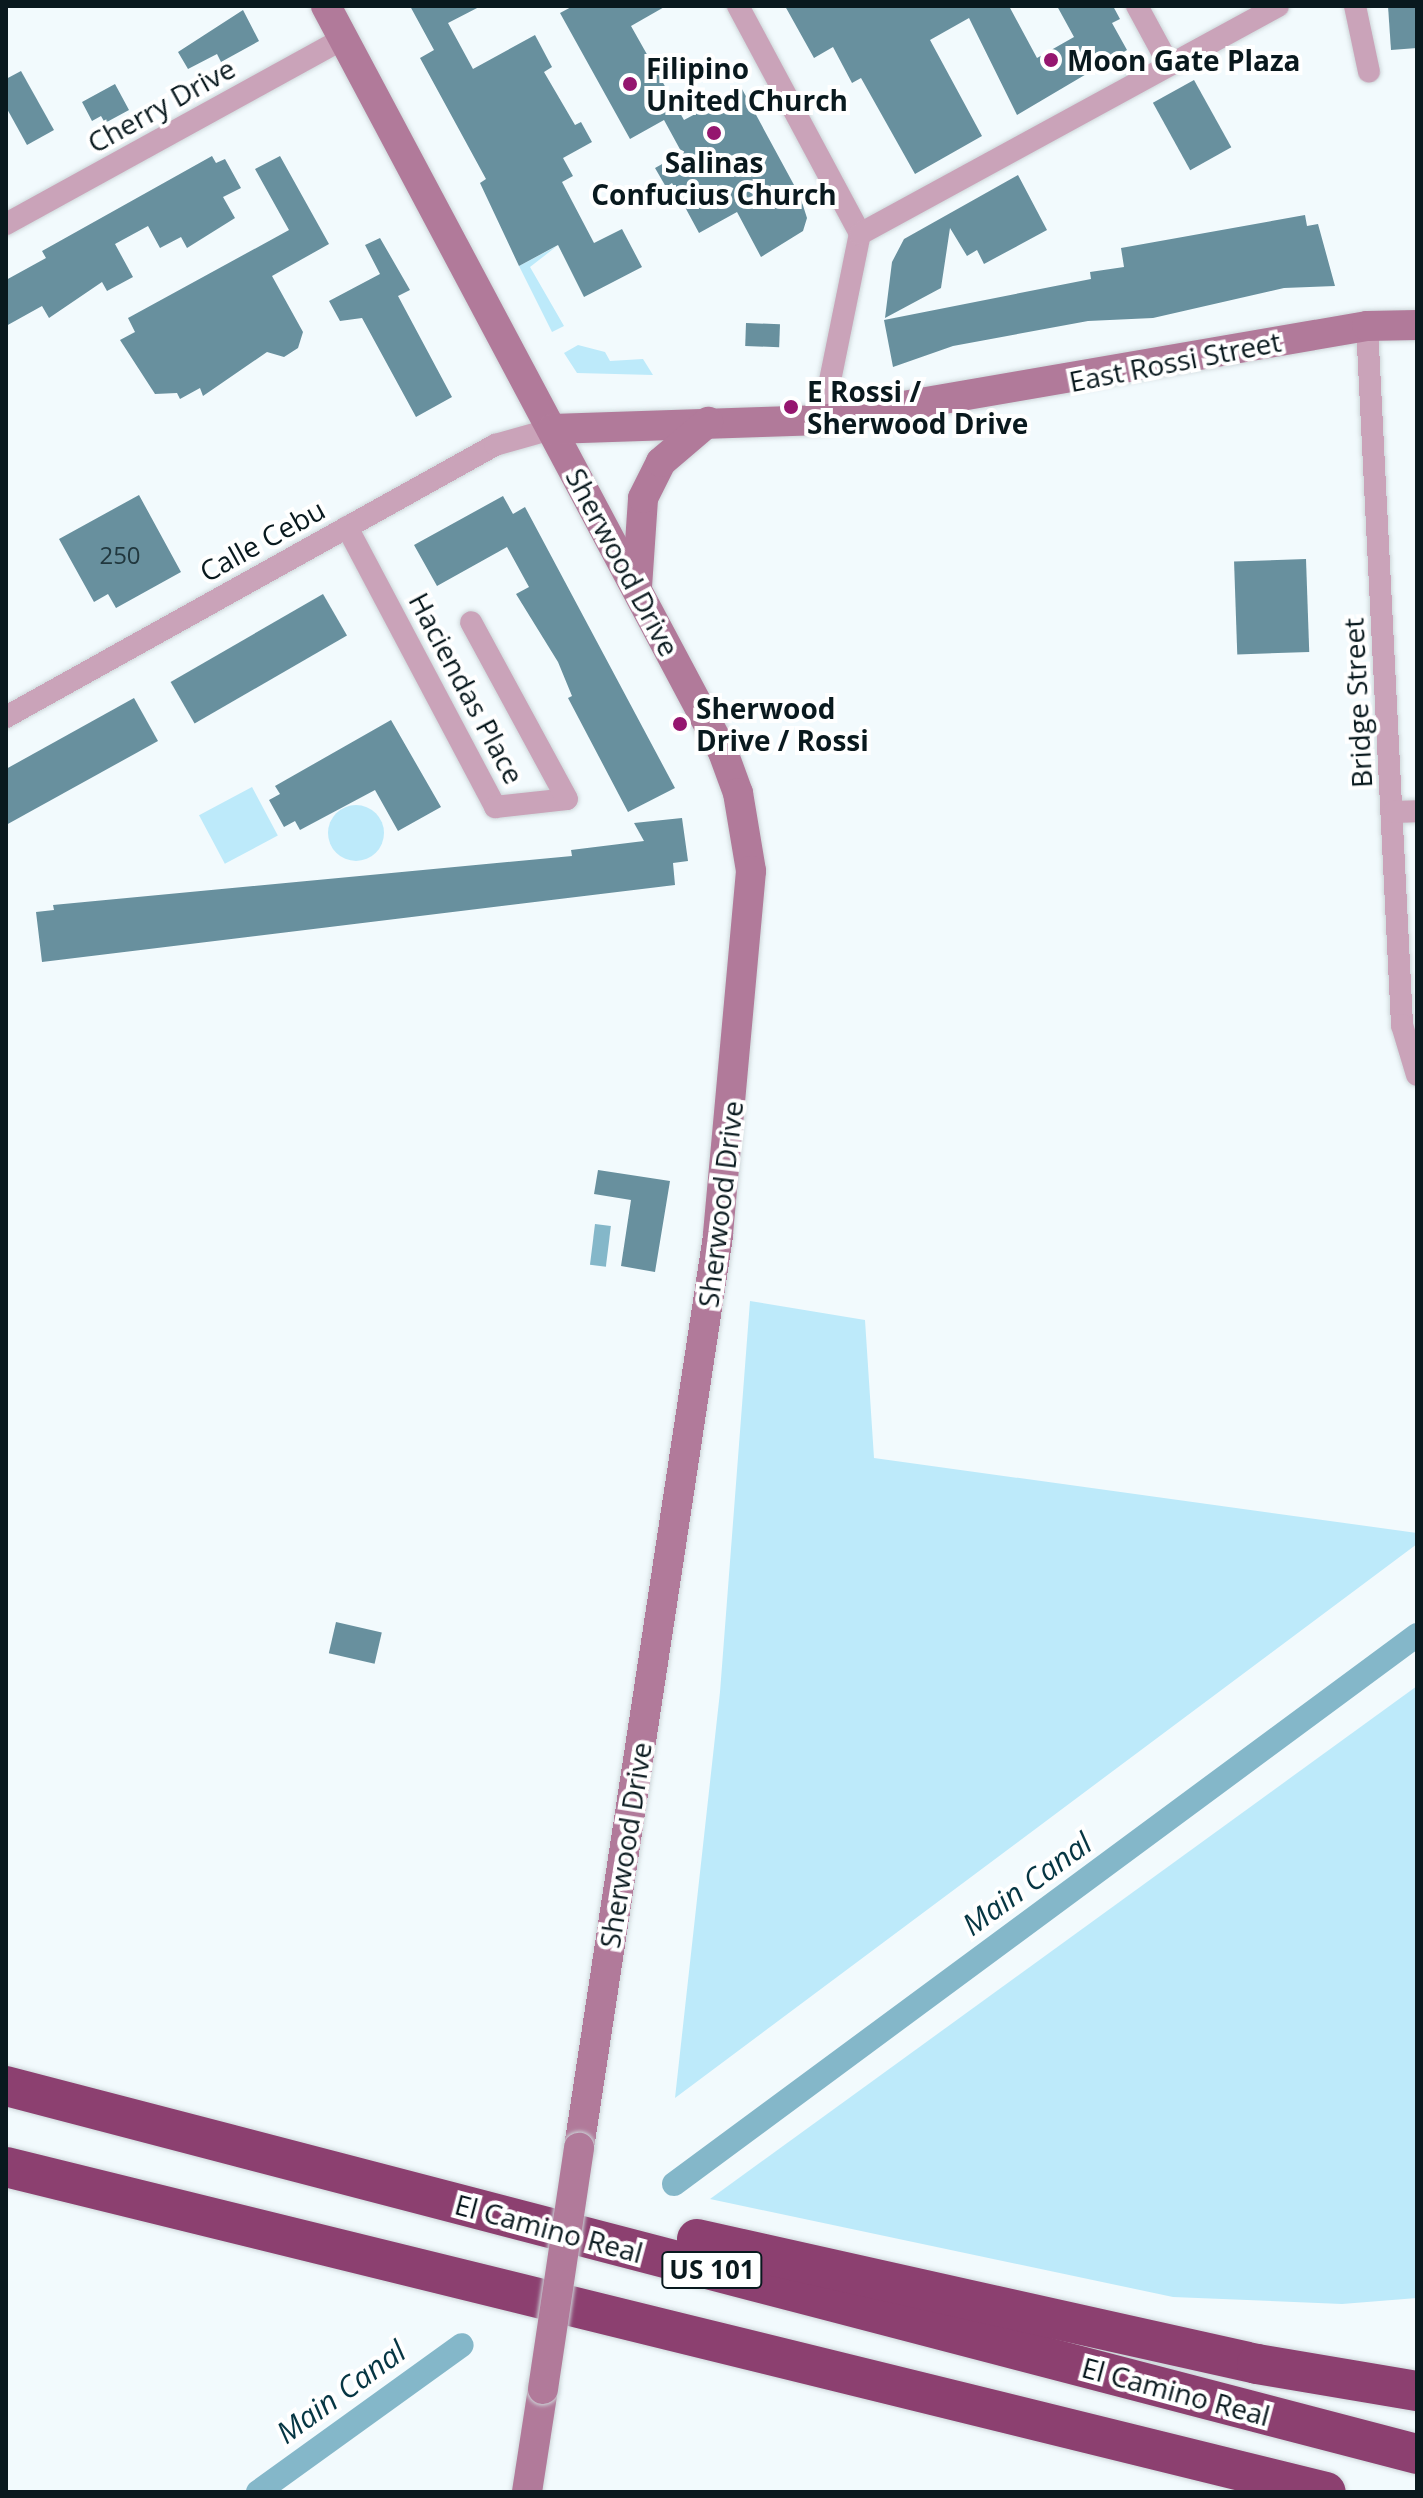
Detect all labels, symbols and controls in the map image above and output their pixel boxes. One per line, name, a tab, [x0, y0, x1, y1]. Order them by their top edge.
place label: Moon Gate Plaza	[1067, 43, 1301, 77]
street label: Cherry Drive	[81, 51, 241, 159]
place label: Filipino United Church	[646, 51, 848, 117]
marker: Moon Gate Plaza	[1042, 51, 1060, 69]
marker: Filipino United Church	[621, 75, 639, 93]
marker: Salinas Confucius Church	[705, 124, 723, 142]
place label: Salinas Confucius Church	[591, 145, 837, 211]
street label: East Rossi Street	[1066, 324, 1284, 398]
place label: E Rossi / Sherwood Drive	[807, 374, 1028, 440]
marker: E Rossi / Sherwood Drive	[782, 398, 800, 416]
street label: Sherwood Drive	[559, 462, 687, 662]
street label: Calle Cebu	[194, 492, 330, 588]
house number: 250	[99, 541, 141, 569]
street label: Haciendas Place	[403, 587, 531, 789]
street label: Bridge Street	[1336, 617, 1378, 789]
place label: Sherwood Drive / Rossi	[696, 691, 869, 757]
marker: Sherwood Drive / Rossi	[671, 715, 689, 733]
street label: Sherwood Drive	[691, 1099, 749, 1309]
street label: Sherwood Drive	[592, 1740, 658, 1950]
water label: Main Canal	[955, 1825, 1099, 1943]
street label: El Camino Real	[451, 2187, 647, 2269]
road number: US 101	[660, 2248, 764, 2292]
water label: Main Canal	[269, 2333, 413, 2451]
street label: El Camino Real	[1078, 2350, 1274, 2432]

